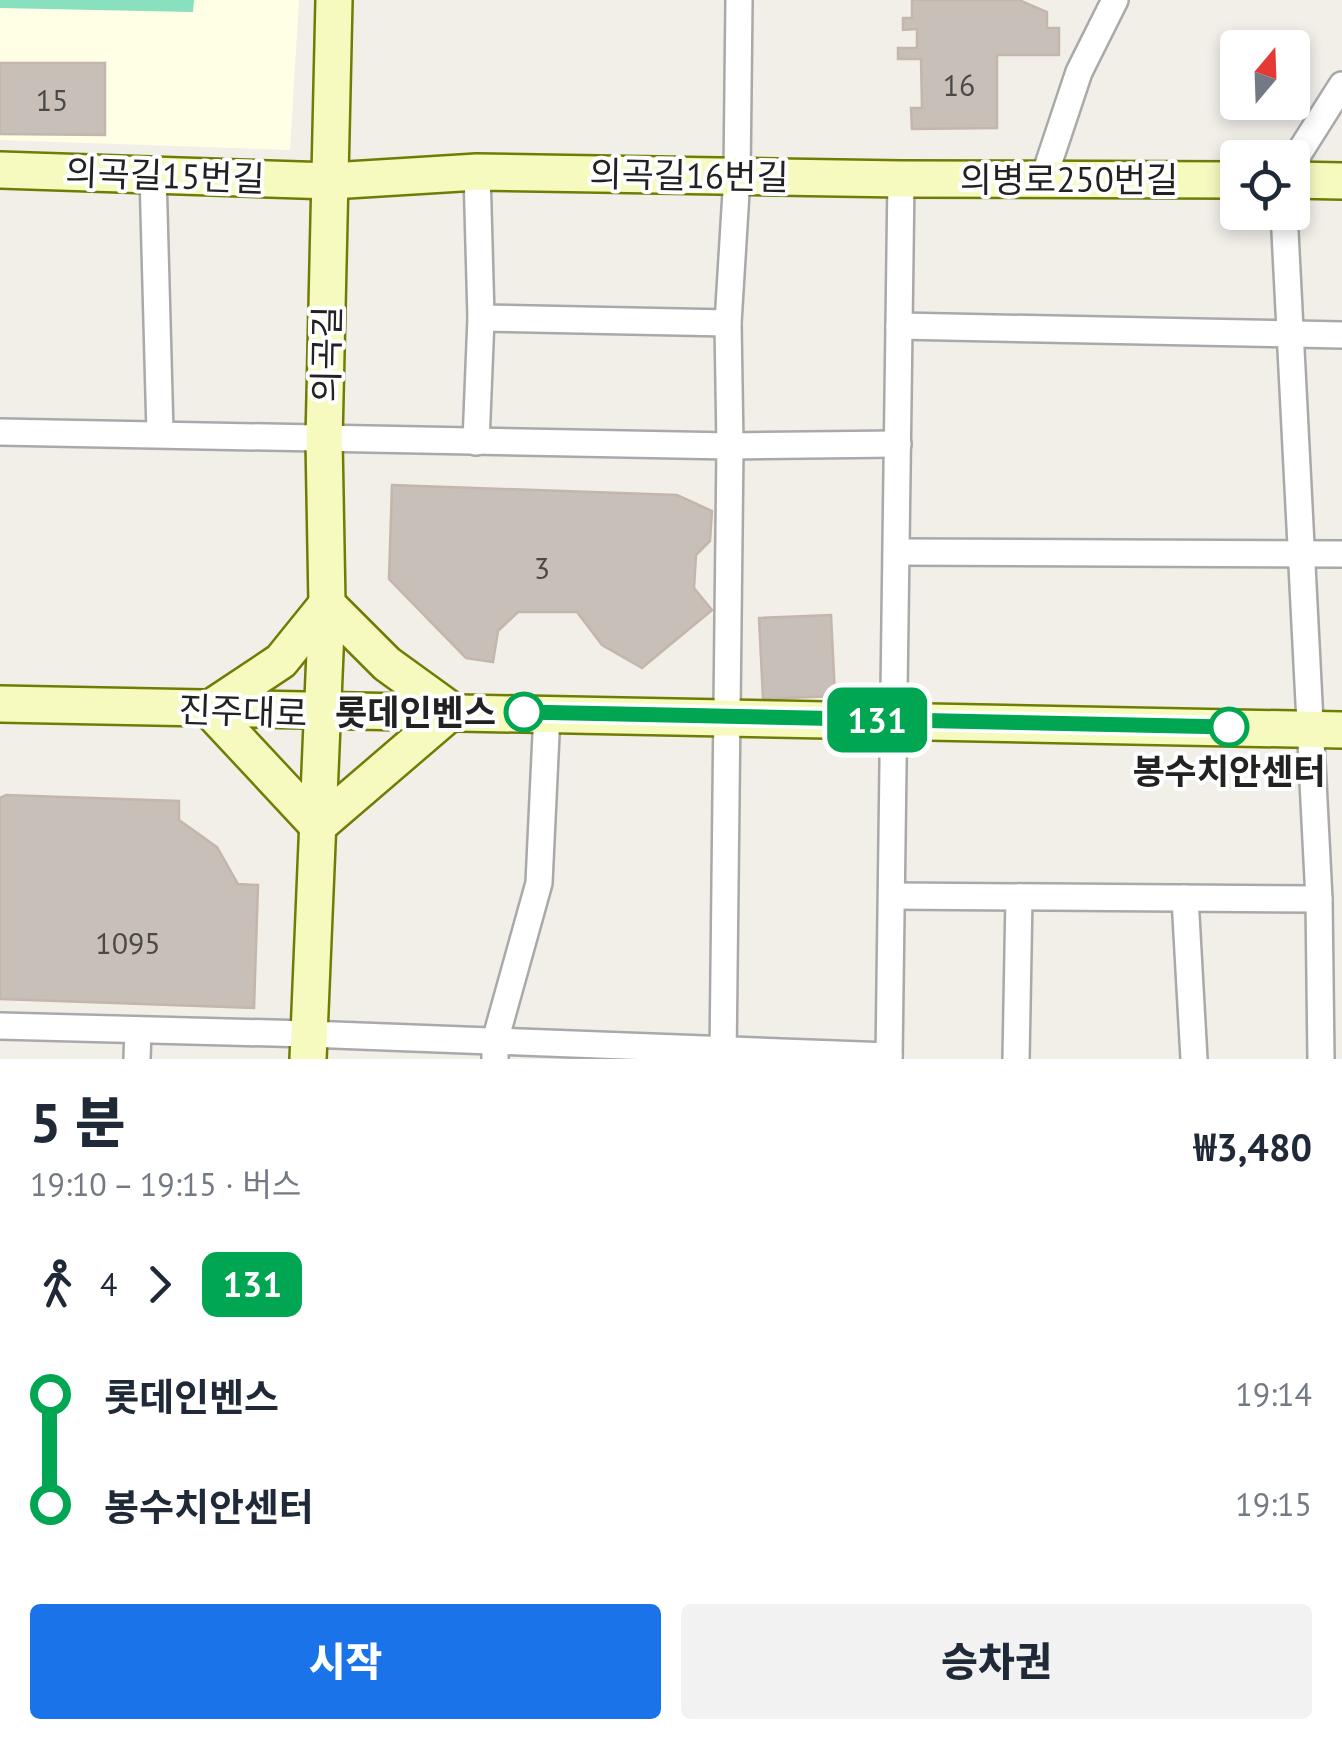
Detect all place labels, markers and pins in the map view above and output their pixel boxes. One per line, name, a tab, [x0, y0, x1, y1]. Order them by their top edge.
place label: 롯데인벤스	[335, 689, 496, 735]
marker: 롯데인벤스	[505, 693, 543, 731]
marker: 봉수치안센터	[1210, 708, 1248, 746]
place label: 봉수치안센터	[1132, 748, 1326, 794]

